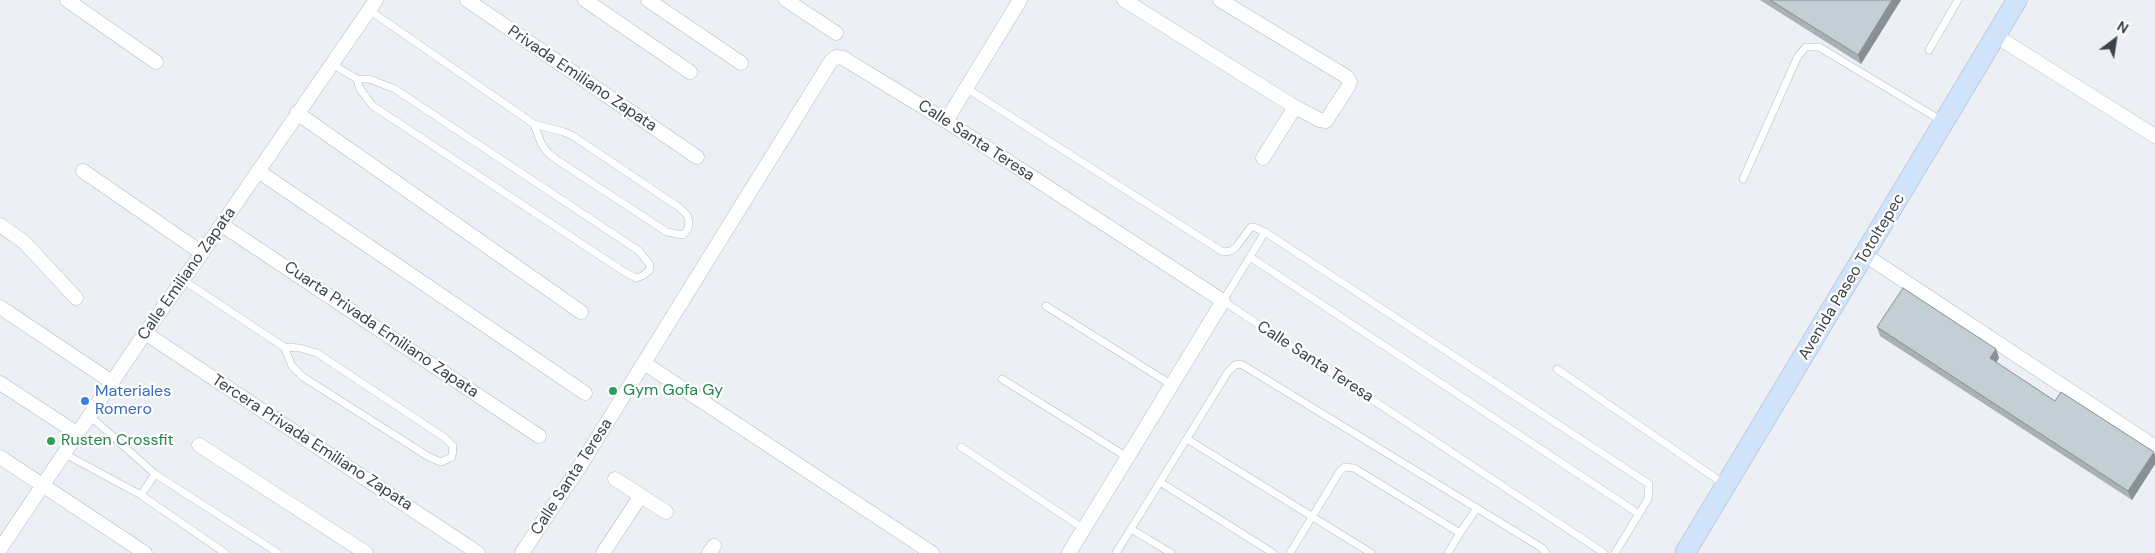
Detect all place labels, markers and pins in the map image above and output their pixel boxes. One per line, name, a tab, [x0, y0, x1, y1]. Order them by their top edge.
place label: Gym Gofa Gy	[623, 381, 723, 401]
place label: Materiales Romero	[95, 382, 171, 420]
marker: Gym Gofa Gy	[607, 385, 619, 397]
marker: Materiales Romero	[79, 395, 91, 407]
place label: Rusten Crossfit	[61, 431, 174, 451]
marker: Rusten Crossfit	[45, 435, 57, 447]

